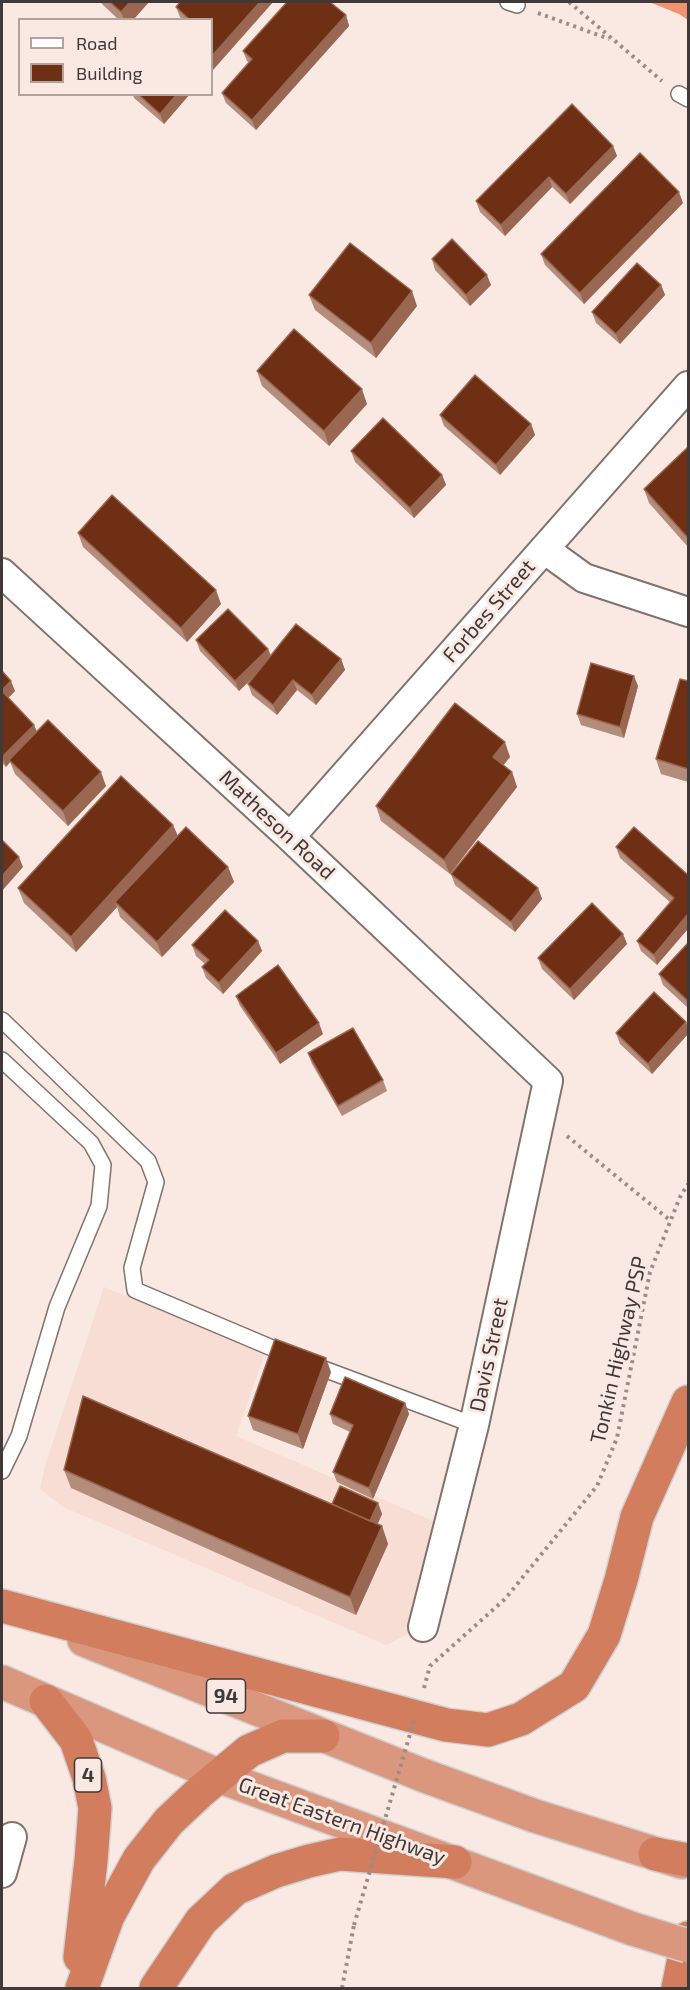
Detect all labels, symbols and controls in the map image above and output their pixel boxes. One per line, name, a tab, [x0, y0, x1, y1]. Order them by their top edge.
legend	[18, 18, 213, 96]
text: Road	[76, 32, 117, 54]
text: Building	[76, 62, 143, 84]
street label: Forbes Street	[437, 554, 541, 668]
street label: Matheson Road	[214, 765, 340, 885]
street label: Tonkin Highway PSP	[585, 1254, 653, 1446]
street label: Davis Street	[465, 1296, 513, 1414]
road number: 94	[206, 1679, 246, 1713]
road number: 4	[74, 1758, 101, 1792]
street label: Great Eastern Highway	[235, 1772, 449, 1870]

